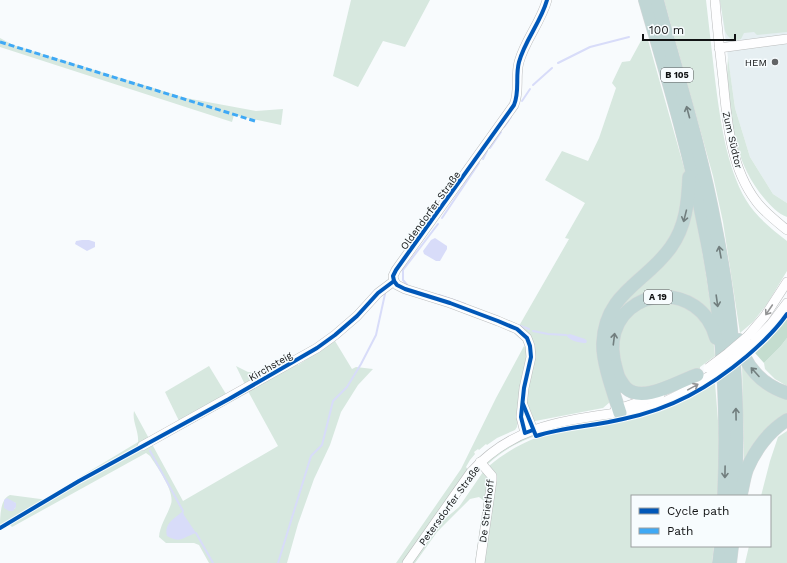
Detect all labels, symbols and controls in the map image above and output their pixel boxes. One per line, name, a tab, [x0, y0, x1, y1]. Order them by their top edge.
scale bar	[643, 16, 735, 42]
text: 100 m	[649, 23, 684, 37]
place label: HEM	[745, 57, 767, 68]
marker: HEM	[770, 57, 780, 67]
road number: B 105	[661, 68, 693, 82]
one-way arrow	[683, 106, 691, 119]
street label: Zum Südtor	[721, 110, 744, 170]
street label: Oldendorfer Straße	[398, 169, 463, 252]
one-way arrow	[680, 209, 688, 222]
one-way arrow	[716, 246, 724, 259]
road number: A 19	[644, 290, 672, 304]
one-way arrow	[713, 294, 721, 307]
one-way arrow	[765, 304, 773, 315]
one-way arrow	[610, 333, 618, 346]
street label: Kirchsteig	[247, 349, 294, 383]
one-way arrow	[750, 367, 759, 377]
one-way arrow	[687, 382, 699, 390]
one-way arrow	[733, 408, 740, 421]
street label: Petersdorfer Straße	[417, 463, 482, 547]
one-way arrow	[721, 465, 729, 478]
street label: De Striethoff	[477, 479, 496, 543]
legend	[631, 495, 771, 547]
text: Cycle path	[667, 504, 729, 518]
text: Path	[667, 524, 693, 538]

